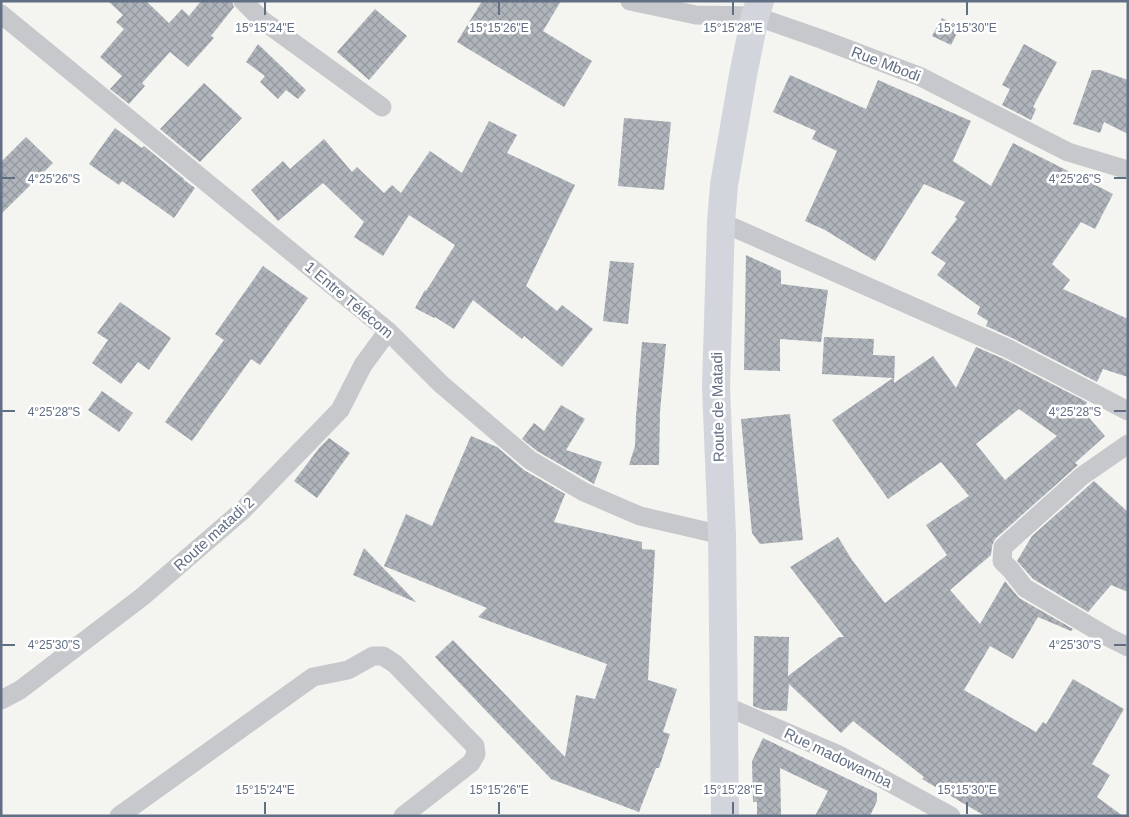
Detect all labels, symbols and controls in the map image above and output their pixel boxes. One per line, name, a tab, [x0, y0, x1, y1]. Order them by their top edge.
text: 15°15'24"E	[235, 21, 295, 35]
text: 15°15'26"E	[469, 21, 529, 35]
text: 15°15'28"E	[703, 21, 763, 35]
text: 15°15'30"E	[937, 21, 997, 35]
street label: Rue Mbodi	[849, 43, 923, 84]
text: 4°25'26"S	[28, 172, 80, 186]
text: 4°25'26"S	[1049, 172, 1101, 186]
street label: 1 Entre Télécom	[302, 258, 397, 341]
street label: Route de Matadi	[708, 352, 727, 462]
text: 4°25'28"S	[28, 405, 80, 419]
text: 4°25'28"S	[1049, 405, 1101, 419]
street label: Route matadi 2	[170, 493, 257, 574]
text: 4°25'30"S	[28, 638, 80, 652]
text: 4°25'30"S	[1049, 638, 1101, 652]
street label: Rue madowamba	[782, 724, 895, 791]
text: 15°15'24"E	[235, 783, 295, 797]
text: 15°15'26"E	[469, 783, 529, 797]
text: 15°15'28"E	[703, 783, 763, 797]
text: 15°15'30"E	[937, 783, 997, 797]

